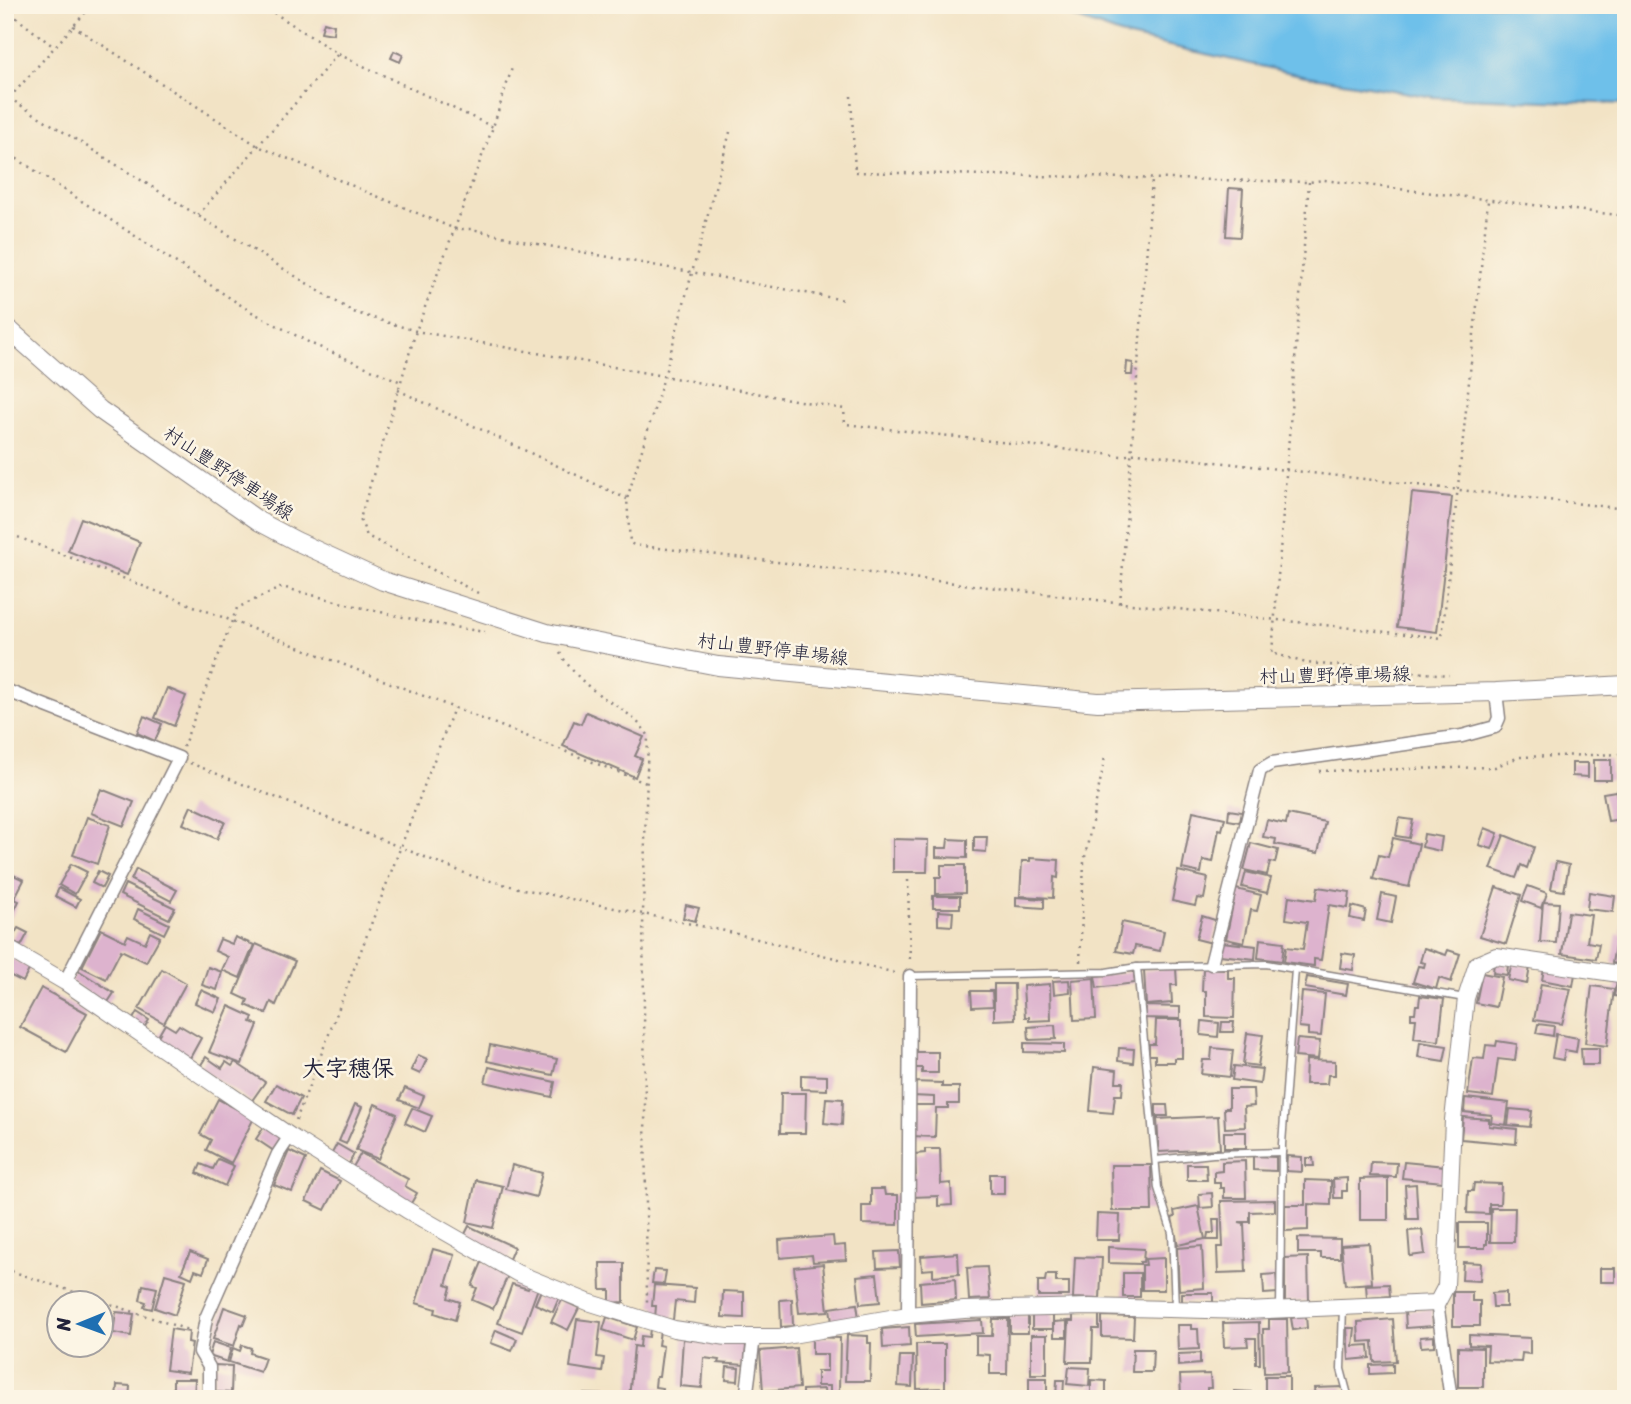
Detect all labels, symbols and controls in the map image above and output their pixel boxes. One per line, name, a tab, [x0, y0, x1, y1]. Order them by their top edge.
street label: 村山豊野停車場線	[157, 417, 301, 529]
street label: 村山豊野停車場線	[696, 623, 850, 675]
street label: 村山豊野停車場線	[1259, 657, 1411, 693]
district label: 大字穂保	[302, 1048, 394, 1089]
north arrow	[46, 1288, 116, 1358]
text: N	[47, 1317, 80, 1332]

